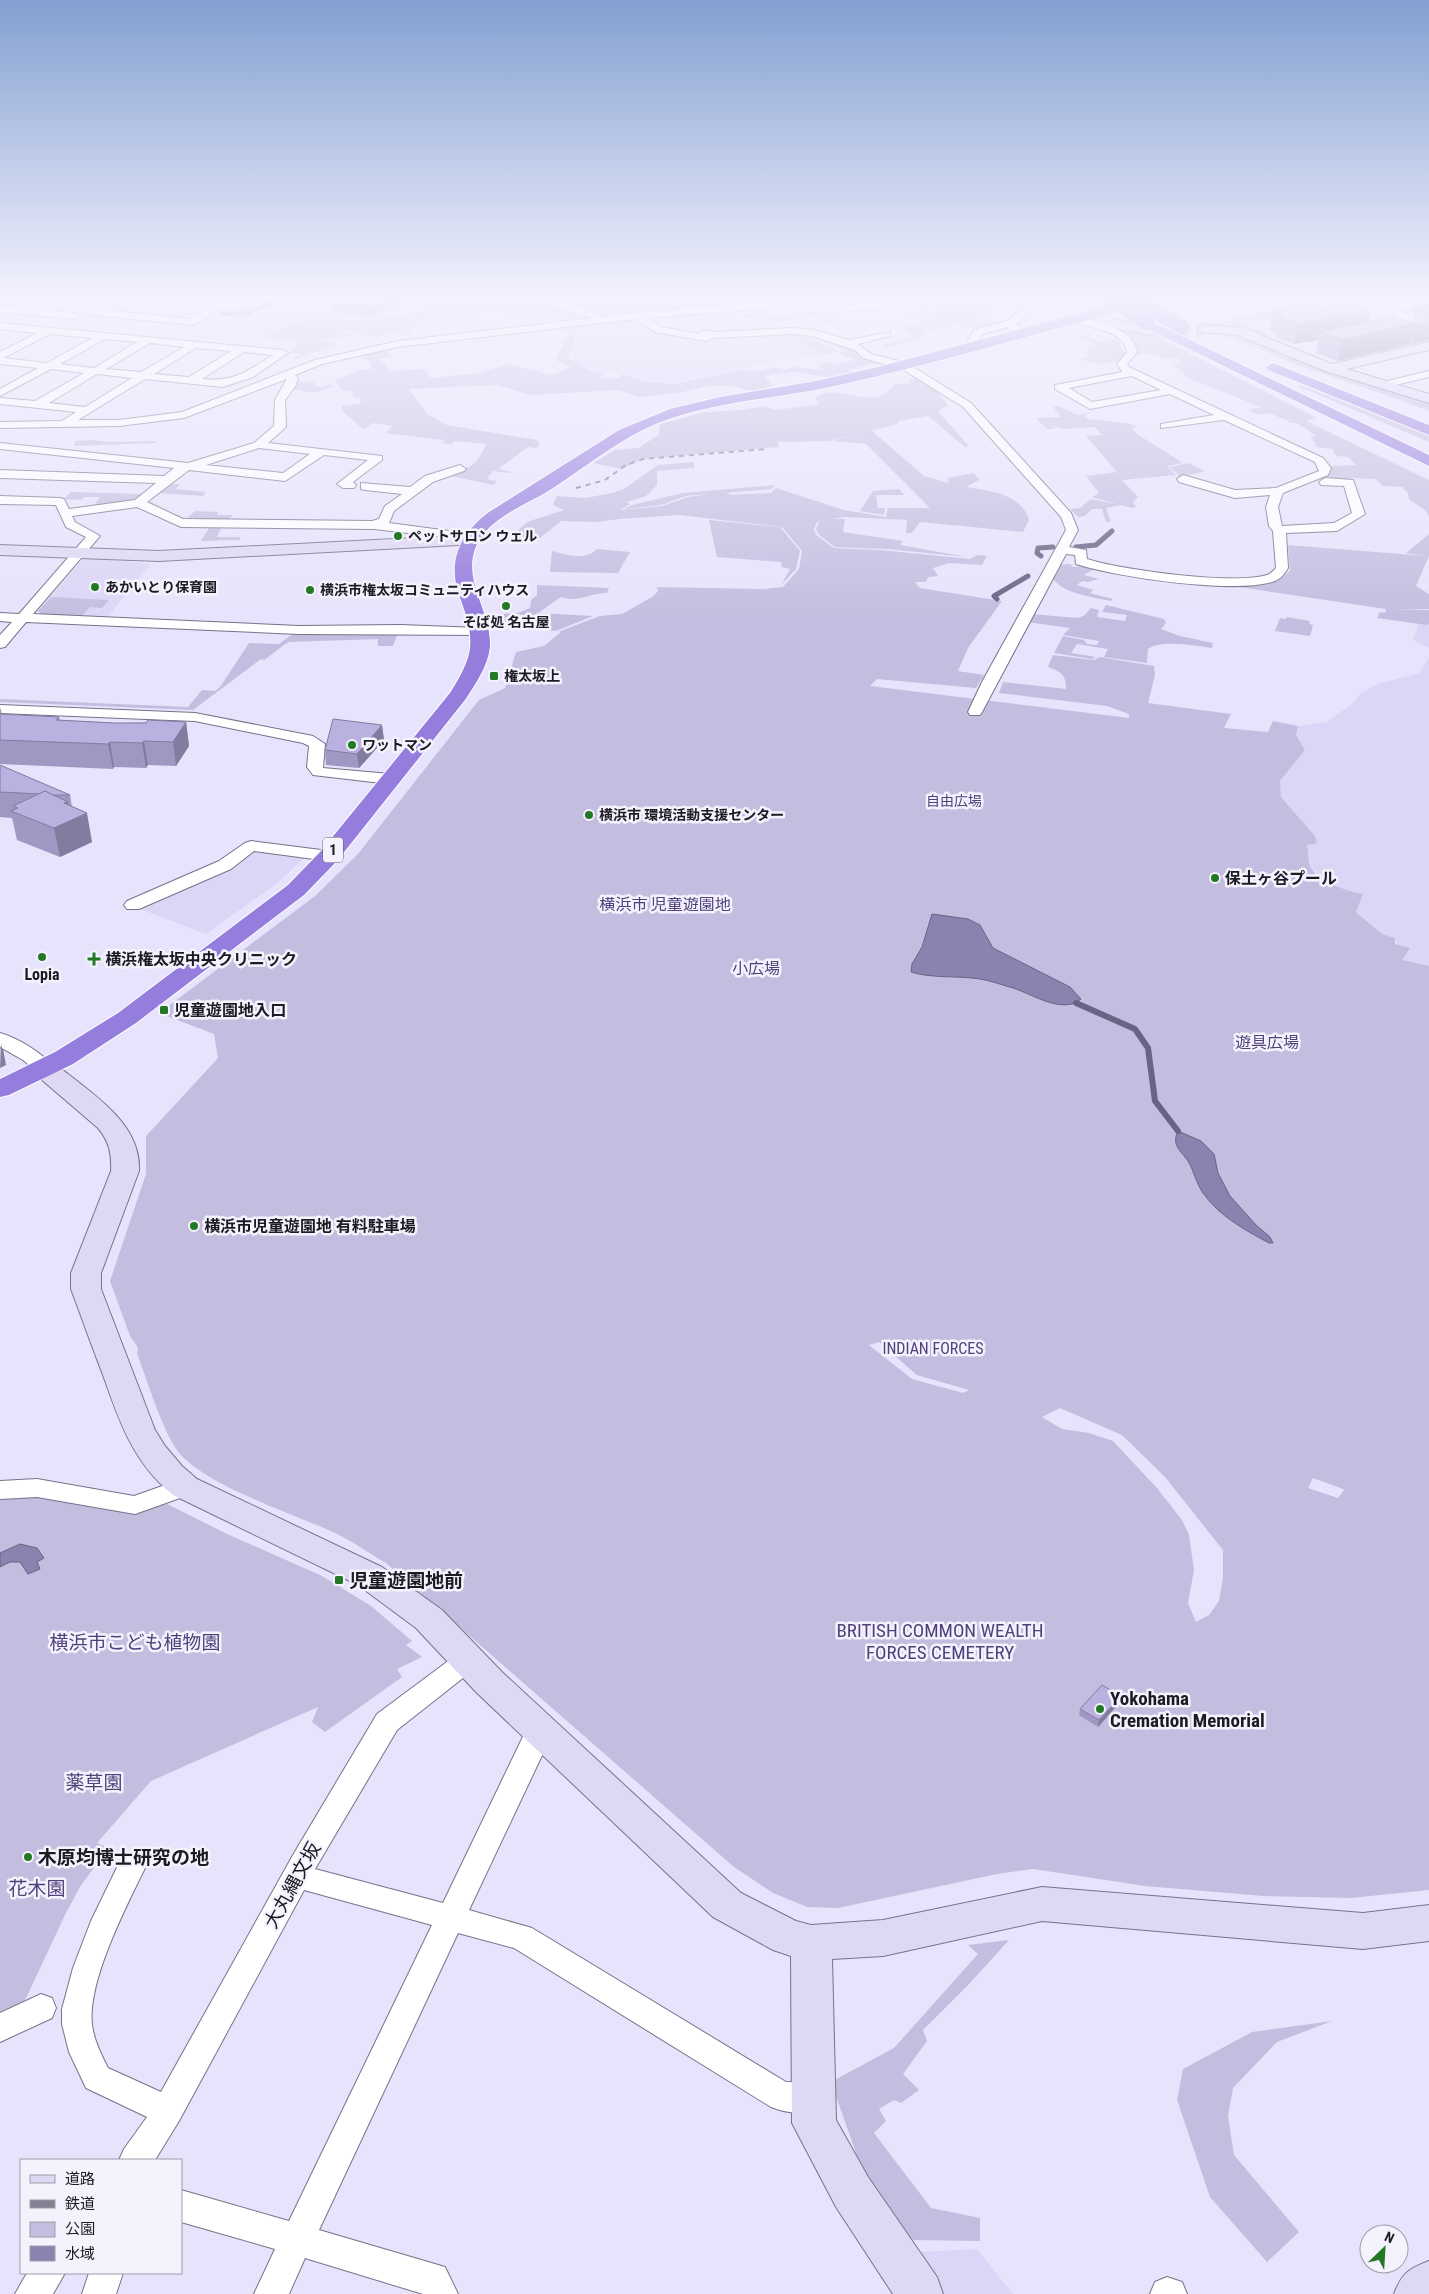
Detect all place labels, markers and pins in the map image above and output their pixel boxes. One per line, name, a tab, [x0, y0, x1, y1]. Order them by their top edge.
place label: ペットサロン ウェル	[408, 528, 537, 544]
marker: ペットサロン ウェル	[392, 530, 404, 542]
place label: あかいとり保育園	[105, 579, 217, 595]
marker: あかいとり保育園	[89, 581, 101, 593]
place label: 横浜市権太坂コミュニティハウス	[320, 582, 529, 598]
marker: 横浜市権太坂コミュニティハウス	[304, 584, 316, 596]
marker: そば処 名古屋	[500, 600, 512, 612]
place label: そば処 名古屋	[462, 614, 550, 630]
place label: 権太坂上	[504, 668, 560, 684]
marker: 権太坂上	[488, 670, 500, 682]
place label: ワットマン	[362, 737, 432, 753]
marker: ワットマン	[346, 739, 358, 751]
place label: 横浜市 環境活動支援センター	[599, 807, 784, 823]
marker: 横浜市 環境活動支援センター	[583, 809, 595, 821]
place label: 保土ヶ谷プール	[1225, 869, 1337, 888]
marker: 保土ヶ谷プール	[1209, 872, 1221, 884]
place label: 横浜権太坂中央クリニック	[105, 950, 297, 969]
marker: Lopia	[36, 951, 48, 963]
marker: 横浜権太坂中央クリニック	[87, 952, 101, 966]
place label: Lopia	[24, 965, 60, 984]
place label: 児童遊園地入口	[174, 1001, 286, 1020]
marker: 児童遊園地入口	[158, 1004, 170, 1016]
place label: 横浜市児童遊園地 有料駐車場	[204, 1217, 416, 1236]
marker: 横浜市児童遊園地 有料駐車場	[188, 1220, 200, 1232]
place label: 児童遊園地前	[349, 1569, 463, 1592]
marker: 児童遊園地前	[333, 1574, 345, 1586]
place label: Yokohama Cremation Memorial	[1110, 1687, 1265, 1732]
marker: Yokohama Cremation Memorial	[1094, 1703, 1106, 1715]
place label: 木原均博士研究の地	[38, 1846, 209, 1869]
marker: 木原均博士研究の地	[22, 1851, 34, 1863]

